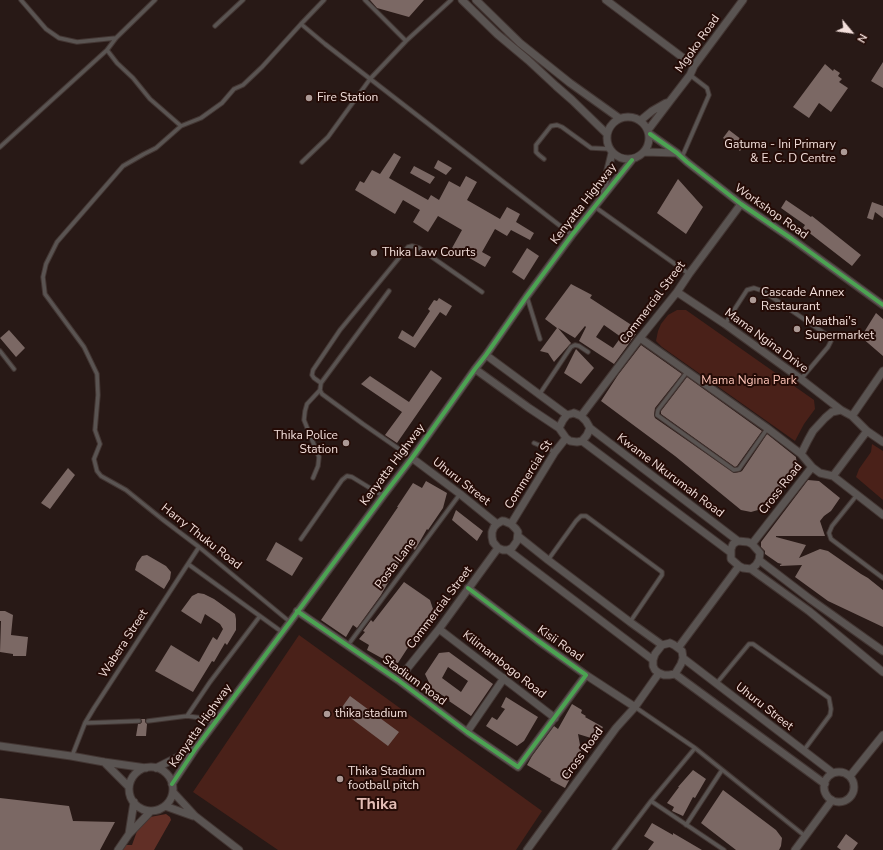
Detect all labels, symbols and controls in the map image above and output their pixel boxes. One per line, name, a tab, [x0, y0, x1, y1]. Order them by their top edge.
street label: Mgoko Road	[673, 12, 723, 76]
north arrow	[831, 12, 871, 52]
text: N	[853, 31, 870, 45]
place label: Fire Station	[317, 91, 378, 105]
marker: Fire Station	[304, 93, 314, 103]
place label: Gatuma - Ini Primary & E. C. D Centre	[724, 138, 836, 166]
marker: Gatuma - Ini Primary & E. C. D Centre	[839, 147, 849, 157]
street label: Kenyatta Highway	[548, 161, 620, 247]
street label: Workshop Road	[731, 181, 811, 243]
place label: Thika Law Courts	[382, 246, 476, 260]
marker: Thika Law Courts	[369, 248, 379, 258]
street label: Commercial Street	[617, 259, 689, 347]
place label: Cascade Annex Restaurant	[761, 286, 844, 314]
marker: Cascade Annex Restaurant	[748, 295, 758, 305]
street label: Mama Ngina Drive	[721, 306, 811, 376]
place label: Maathai's Supermarket	[805, 315, 874, 343]
marker: Maathai's Supermarket	[792, 324, 802, 334]
park label: Mama Ngina Park	[701, 374, 797, 388]
street label: Kenyatta Highway	[358, 421, 428, 509]
place label: Thika Police Station	[274, 429, 338, 457]
street label: Kwame Nkurumah Road	[614, 431, 726, 521]
marker: Thika Police Station	[341, 438, 351, 448]
street label: Commercial St	[502, 438, 556, 512]
street label: Uhuru Street	[429, 455, 493, 509]
street label: Cross Road	[756, 460, 806, 518]
street label: Harry Thuku Road	[158, 501, 244, 573]
street label: Posta Lane	[372, 536, 420, 592]
street label: Commercial Street	[404, 564, 476, 652]
street label: Wabera Street	[97, 607, 151, 681]
street label: Kisii Road	[534, 623, 586, 665]
street label: Kilimambogo Road	[459, 628, 549, 702]
street label: Stadium Road	[379, 653, 449, 709]
street label: Uhuru Street	[732, 680, 796, 734]
street label: Kenyatta Highway	[167, 681, 235, 771]
place label: thika stadium	[335, 707, 407, 721]
marker: thika stadium	[322, 709, 332, 719]
street label: Cross Road	[559, 725, 607, 783]
place label: Thika Stadium football pitch	[348, 765, 425, 793]
marker: Thika Stadium football pitch	[335, 774, 345, 784]
district label: Thika	[357, 795, 397, 815]

